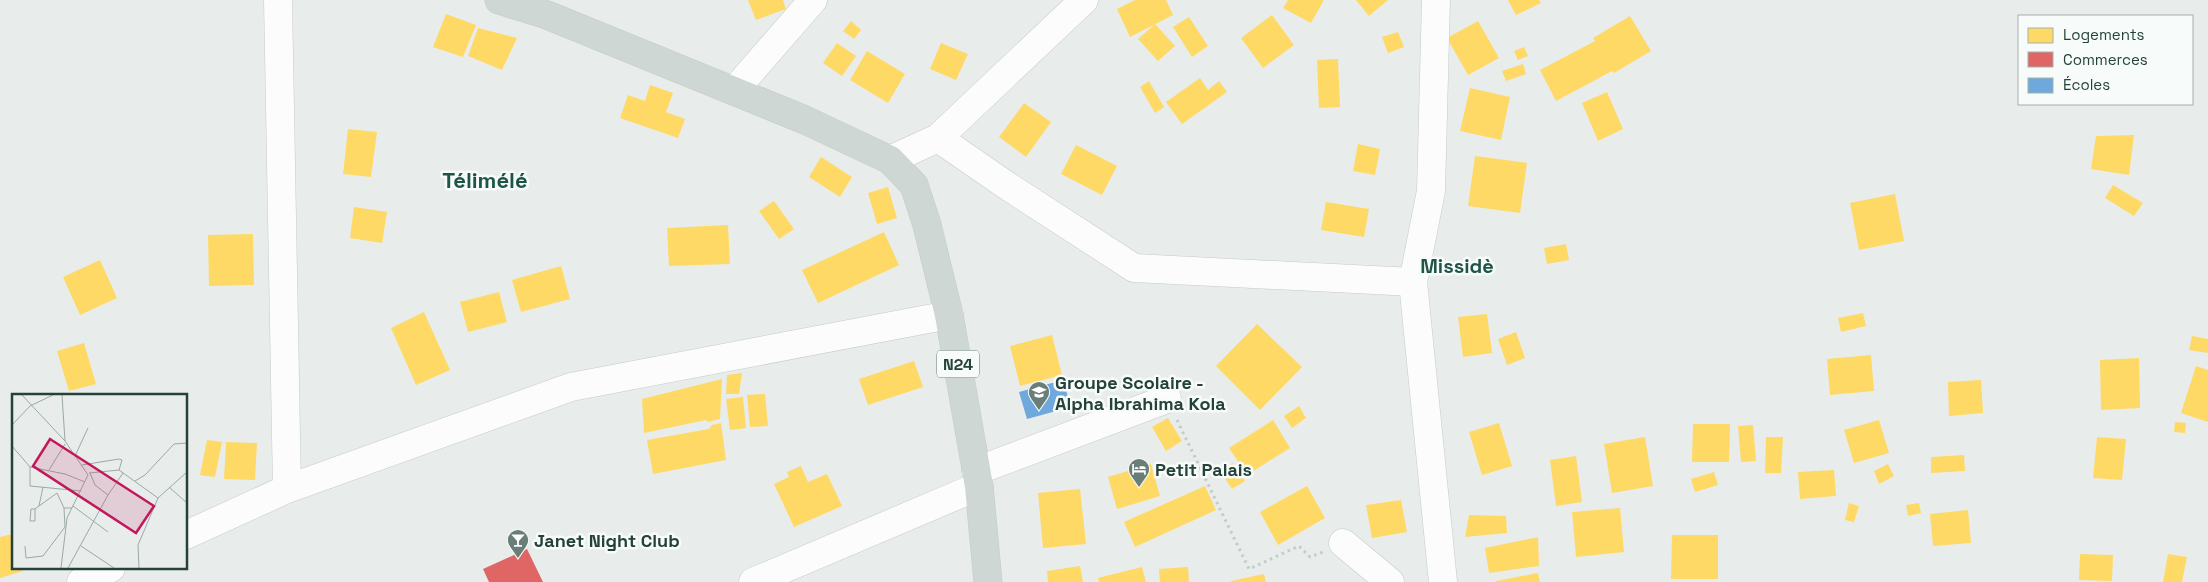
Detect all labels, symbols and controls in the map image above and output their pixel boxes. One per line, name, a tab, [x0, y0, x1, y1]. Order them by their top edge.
legend	[2018, 15, 2193, 105]
text: Logements	[2063, 25, 2145, 44]
text: Commerces	[2063, 50, 2148, 69]
text: Écoles	[2063, 75, 2110, 94]
district label: Télimélé	[442, 166, 528, 194]
district label: Missidè	[1420, 253, 1494, 279]
road number: N24	[937, 350, 979, 378]
place label: Groupe Scolaire - Alpha Ibrahima Kola	[1055, 371, 1226, 415]
school or university icon: Groupe Scolaire - Alpha Ibrahima Kola	[1027, 380, 1051, 411]
inset map	[12, 394, 188, 570]
hotel icon: Petit Palais	[1127, 457, 1151, 488]
place label: Petit Palais	[1155, 458, 1252, 481]
bar icon: Janet Night Club	[506, 528, 530, 559]
place label: Janet Night Club	[534, 529, 680, 552]

